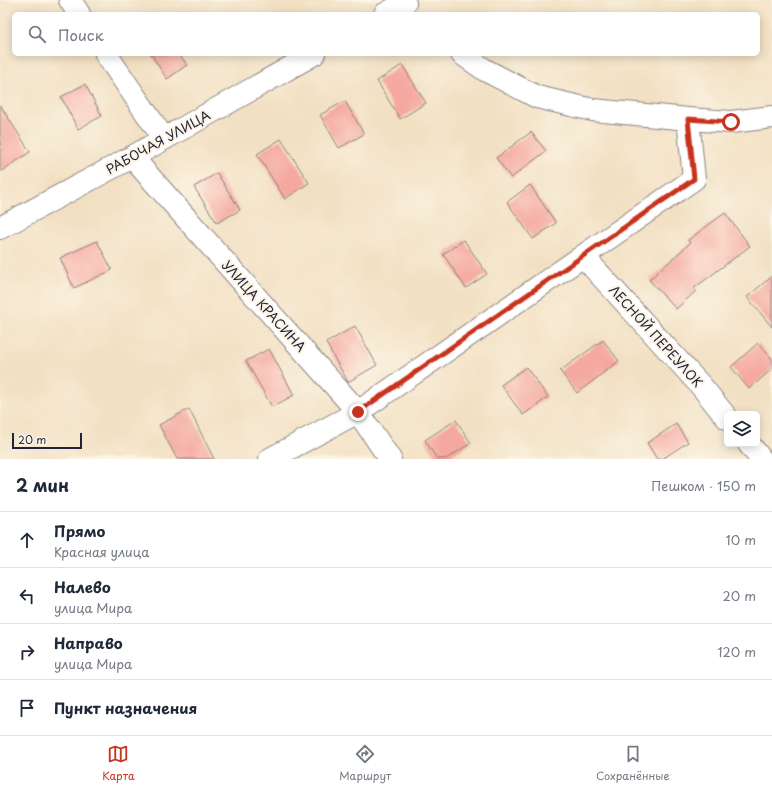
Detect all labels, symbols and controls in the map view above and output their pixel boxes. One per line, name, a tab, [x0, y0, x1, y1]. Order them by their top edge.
search box	[12, 12, 760, 56]
icon: search	[26, 23, 48, 45]
text: Поиск	[58, 23, 104, 46]
street label: РАБОЧАЯ УЛИЦА	[102, 105, 213, 178]
route start	[722, 113, 740, 131]
street label: УЛИЦА КРАСИНА	[218, 256, 311, 356]
street label: ЛЕСНОЙ ПЕРЕУЛОК	[605, 280, 707, 391]
route end	[349, 403, 367, 421]
map controls	[724, 411, 760, 447]
button: layers	[724, 411, 760, 447]
scale bar	[12, 431, 82, 450]
text: 20 m	[18, 431, 46, 448]
text: 2 мин	[16, 472, 69, 498]
text: Пешком · 150 m	[651, 476, 756, 495]
text: Прямо	[54, 519, 105, 542]
icon: ahead	[16, 529, 38, 551]
text: 10 m	[726, 530, 756, 549]
text: Красная улица	[54, 542, 150, 561]
text: Налево	[54, 575, 111, 598]
icon: left	[16, 585, 38, 607]
text: 20 m	[722, 586, 756, 605]
text: улица Мира	[54, 598, 132, 617]
text: Направо	[54, 631, 123, 654]
icon: right	[16, 641, 38, 663]
text: 120 m	[717, 642, 756, 661]
text: улица Мира	[54, 654, 132, 673]
text: Пункт назначения	[54, 696, 197, 719]
icon: arrive	[16, 697, 38, 719]
tab: Карта	[102, 743, 135, 784]
tab: Маршрут	[339, 743, 391, 784]
tab: Сохранённые	[596, 743, 670, 784]

